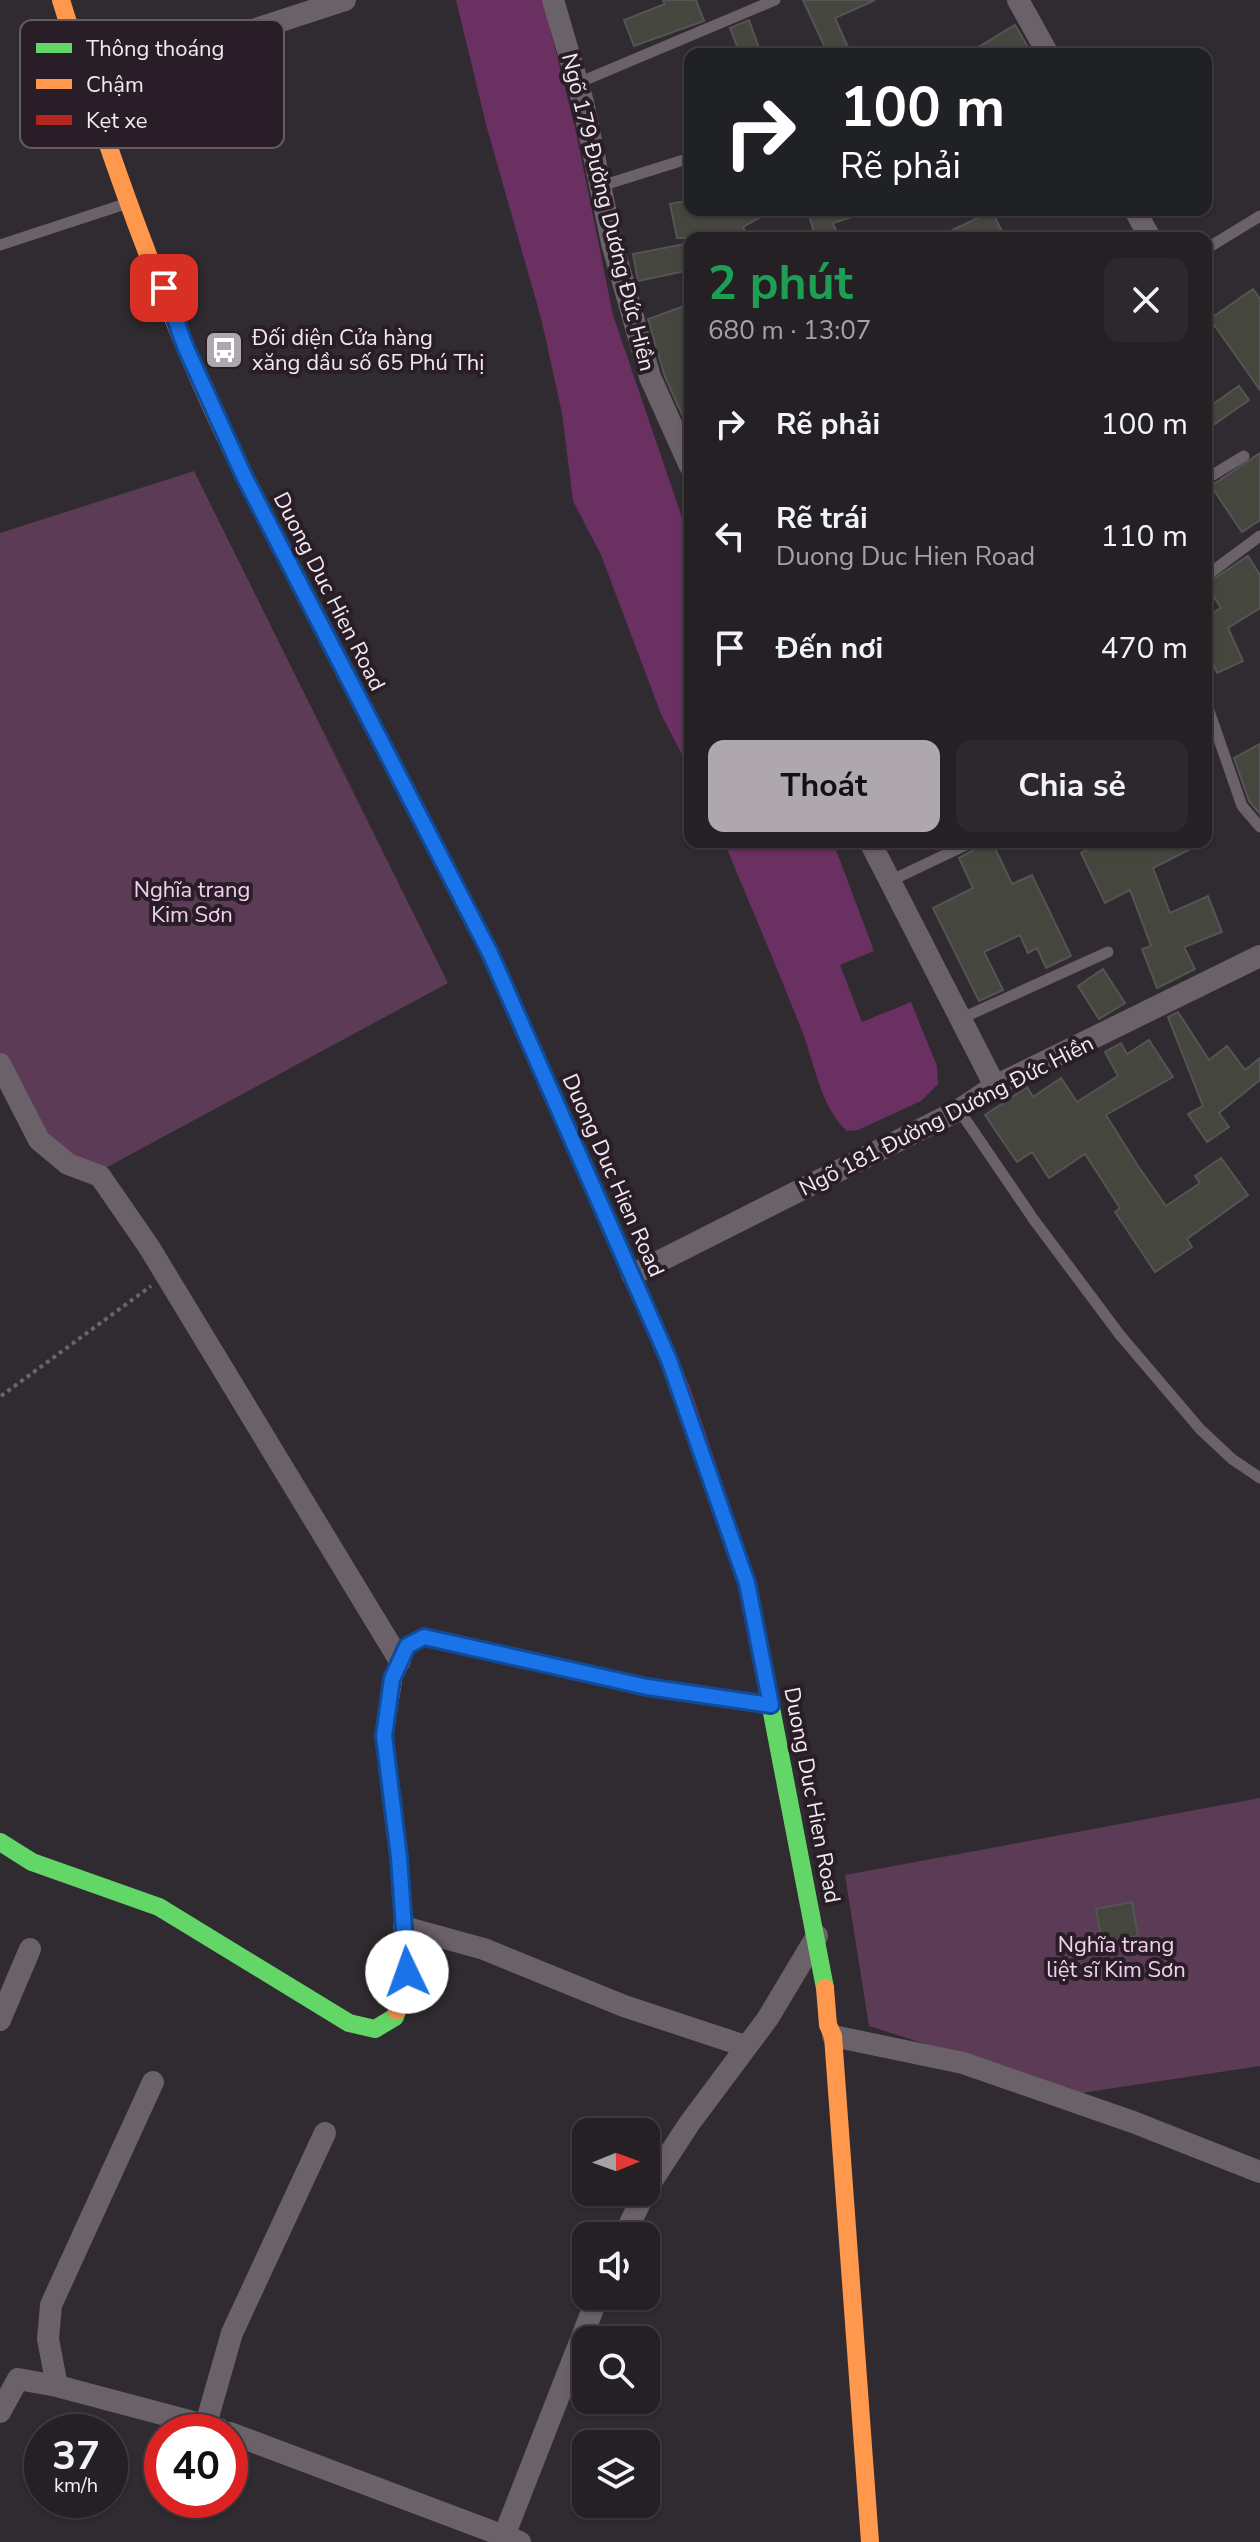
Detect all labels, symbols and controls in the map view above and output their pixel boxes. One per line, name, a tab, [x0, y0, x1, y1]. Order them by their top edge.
legend	[20, 20, 284, 148]
text: Thông thoáng	[86, 34, 225, 64]
street label: Ngõ 179 Đường Dương Đức Hiền	[554, 50, 662, 374]
text: 100 m	[840, 69, 1005, 146]
text: Chậm	[86, 70, 144, 100]
icon: right	[708, 80, 812, 184]
text: Kẹt xe	[86, 106, 148, 136]
text: Rẽ phải	[840, 142, 961, 191]
text: 2 phút	[708, 250, 853, 316]
pin	[130, 254, 198, 322]
button: close	[1104, 258, 1188, 342]
icon: arrive	[142, 266, 186, 310]
text: 680 m · 13:07	[708, 313, 871, 348]
place label: Đối diện Cửa hàng xăng dầu số 65 Phú Thị	[251, 323, 484, 378]
bus stop icon: Đối diện Cửa hàng xăng dầu số 65 Phú Thị	[203, 329, 245, 371]
icon: right	[708, 402, 752, 446]
text: Rẽ phải	[776, 404, 880, 445]
text: 100 m	[1101, 404, 1188, 445]
street label: Duong Duc Hien Road	[266, 487, 392, 696]
text: Rẽ trái	[776, 498, 868, 539]
icon: left	[708, 514, 752, 558]
text: 110 m	[1101, 516, 1188, 557]
text: Duong Duc Hien Road	[776, 539, 1035, 574]
icon: arrive	[708, 626, 752, 670]
text: Đến nơi	[776, 628, 883, 669]
text: 470 m	[1101, 628, 1188, 669]
button: Thoát	[708, 740, 940, 832]
button: Chia sẻ	[956, 740, 1188, 832]
park label: Nghĩa trang Kim Sơn	[134, 875, 250, 930]
street label: Ngõ 181 Đường Dương Đức Hiền	[794, 1028, 1099, 1203]
street label: Duong Duc Hien Road	[555, 1069, 671, 1282]
street label: Duong Duc Hien Road	[776, 1685, 848, 1906]
position arrow	[365, 1930, 449, 2014]
park label: Nghĩa trang liệt sĩ Kim Sơn	[1046, 1930, 1186, 1985]
north arrow	[572, 2118, 660, 2206]
map controls	[572, 2118, 660, 2518]
button: sound	[572, 2222, 660, 2310]
button: search	[572, 2326, 660, 2414]
speed limit sign: 40	[144, 2414, 248, 2518]
text: 37	[52, 2429, 100, 2483]
button: layers	[572, 2430, 660, 2518]
text: km/h	[54, 2472, 98, 2499]

